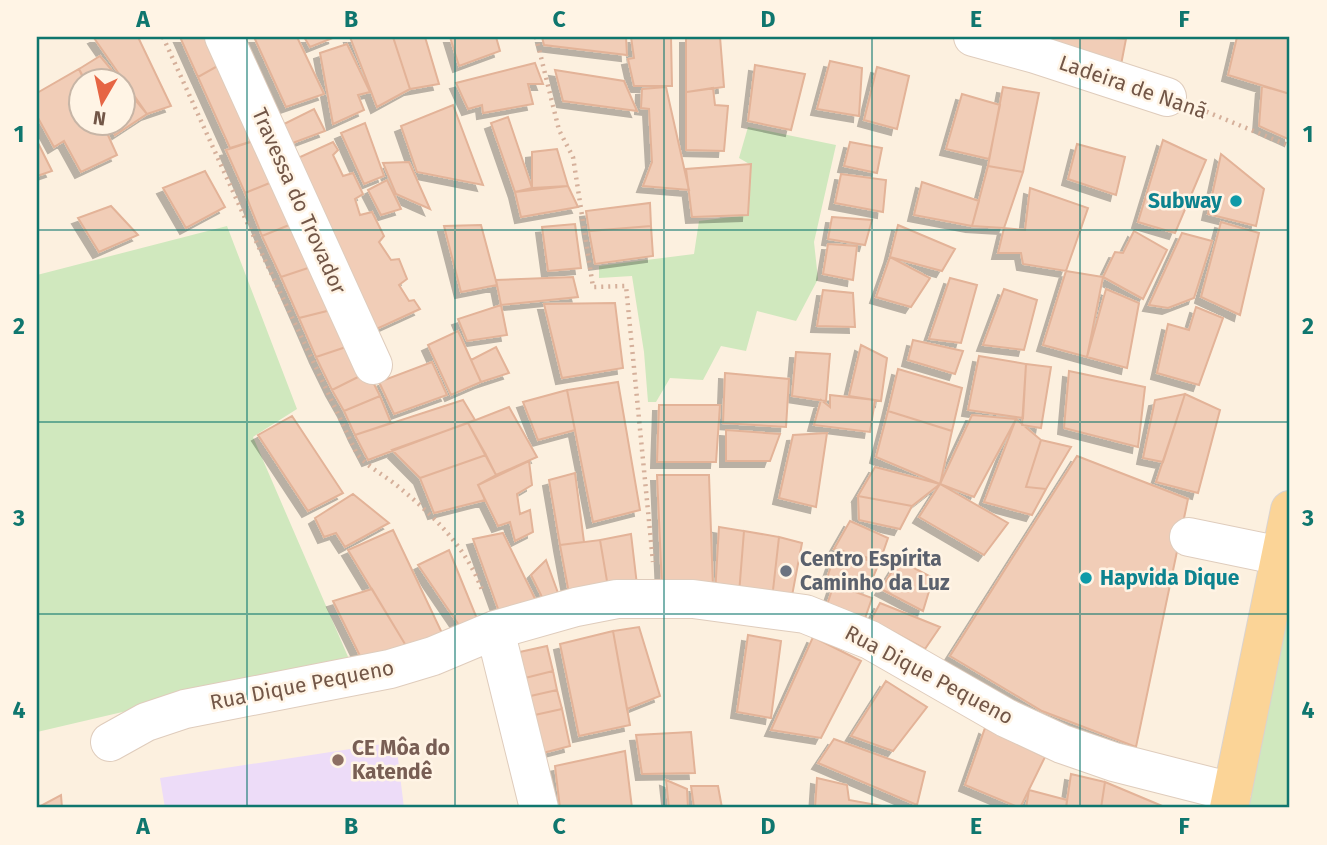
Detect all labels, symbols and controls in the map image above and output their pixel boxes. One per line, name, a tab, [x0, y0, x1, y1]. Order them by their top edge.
text: A	[135, 5, 150, 33]
text: B	[344, 5, 358, 33]
text: C	[552, 5, 566, 33]
text: D	[761, 5, 776, 33]
text: E	[970, 5, 982, 33]
text: F	[1178, 5, 1190, 33]
street label: Ladeira de Nanã	[1055, 49, 1211, 125]
north arrow	[66, 66, 136, 136]
street label: Travessa do Trovador	[246, 104, 352, 298]
text: N	[91, 106, 107, 131]
text: 1	[14, 120, 24, 148]
text: 1	[1303, 120, 1313, 148]
place label: Subway	[1148, 188, 1222, 214]
marker: Subway	[1228, 193, 1244, 209]
text: 2	[13, 312, 25, 340]
text: 2	[1302, 312, 1314, 340]
text: 3	[12, 504, 25, 532]
text: 3	[1301, 504, 1314, 532]
place label: Centro Espírita Caminho da Luz	[800, 546, 950, 596]
marker: Centro Espírita Caminho da Luz	[778, 563, 794, 579]
place label: Hapvida Dique	[1100, 565, 1240, 591]
marker: Hapvida Dique	[1078, 570, 1094, 586]
street label: Rua Dique Pequeno	[840, 620, 1018, 730]
street label: Rua Dique Pequeno	[208, 654, 396, 716]
text: 4	[13, 696, 26, 724]
text: 4	[1302, 696, 1315, 724]
place label: CE Môa do Katendê	[352, 735, 450, 785]
marker: CE Môa do Katendê	[330, 752, 346, 768]
text: A	[135, 812, 150, 840]
text: B	[344, 812, 358, 840]
text: C	[552, 812, 566, 840]
text: D	[761, 812, 776, 840]
text: E	[970, 812, 982, 840]
text: F	[1178, 812, 1190, 840]

